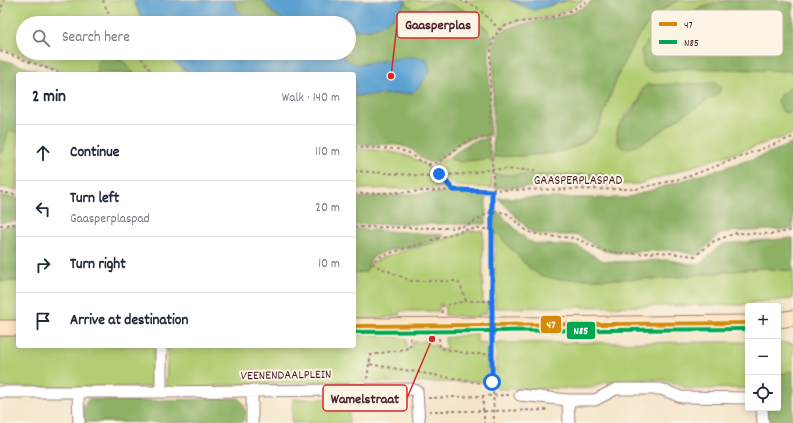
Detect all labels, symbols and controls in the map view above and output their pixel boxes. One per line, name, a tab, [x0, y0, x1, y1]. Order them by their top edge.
legend	[651, 10, 783, 56]
callout: Gaasperplas	[397, 12, 479, 38]
search box	[16, 16, 356, 60]
text: Gaasperplas	[405, 16, 471, 36]
text: 47	[684, 18, 693, 34]
icon: search	[30, 27, 52, 49]
text: Search here	[62, 27, 130, 49]
text: N85	[684, 36, 699, 52]
text: 2 min	[32, 86, 66, 110]
text: Walk · 140 m	[282, 89, 340, 108]
icon: ahead	[32, 142, 54, 164]
text: Continue	[70, 142, 119, 164]
text: 110 m	[315, 143, 340, 162]
route end	[430, 165, 448, 183]
street label: GAASPERPLASPAD	[534, 172, 622, 191]
text: Turn left	[70, 188, 119, 210]
icon: left	[32, 198, 54, 220]
text: 20 m	[315, 199, 340, 218]
text: Gaasperplaspad	[70, 210, 150, 229]
icon: right	[32, 254, 54, 276]
text: Turn right	[70, 254, 126, 276]
text: 10 m	[318, 255, 340, 274]
map controls	[745, 303, 781, 411]
button: +	[745, 303, 781, 339]
icon: arrive	[32, 310, 54, 332]
text: Arrive at destination	[70, 310, 188, 332]
line badge: 47	[540, 315, 562, 334]
text: 47	[547, 318, 556, 334]
line badge: N85	[566, 321, 596, 340]
text: N85	[574, 324, 588, 340]
button: −	[745, 339, 781, 375]
street label: VEENENDAALPLEIN	[241, 366, 331, 386]
route start	[483, 373, 501, 391]
button: locate	[745, 375, 781, 411]
callout: Wamelstraat	[323, 385, 407, 411]
text: Wamelstraat	[331, 390, 400, 410]

